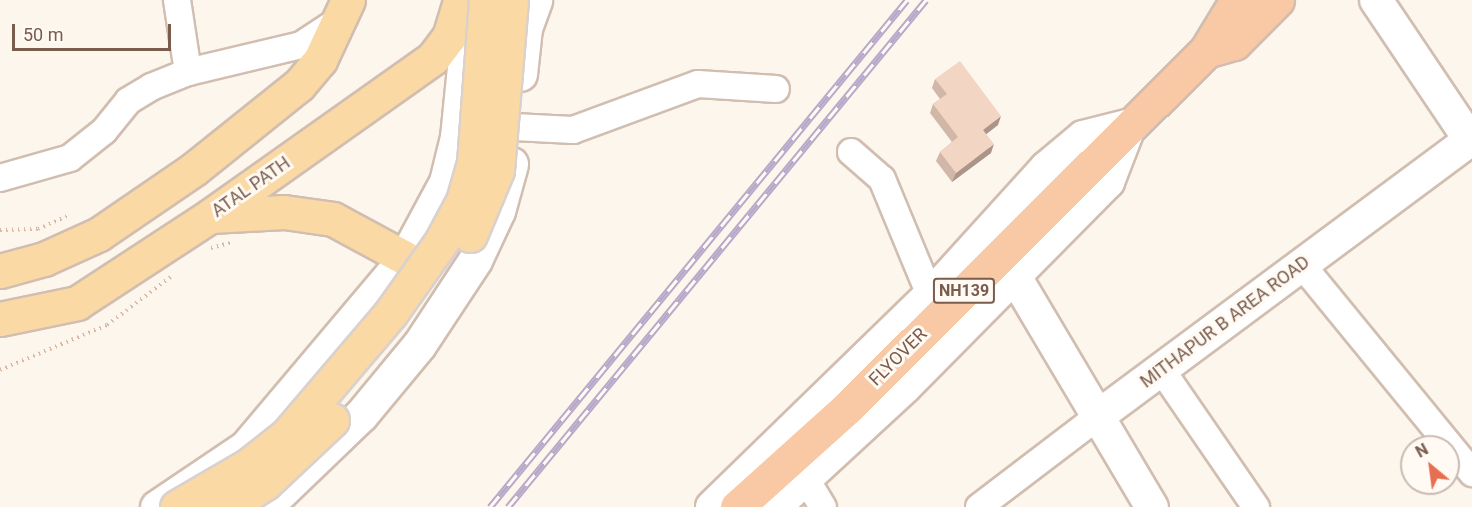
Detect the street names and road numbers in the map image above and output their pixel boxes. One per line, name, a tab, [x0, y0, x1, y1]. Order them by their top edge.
street label: ATAL PATH	[208, 152, 294, 222]
street label: MITHAPUR B AREA ROAD	[1136, 251, 1314, 393]
road number: NH139	[932, 278, 996, 304]
street label: FLYOVER	[865, 324, 931, 390]

